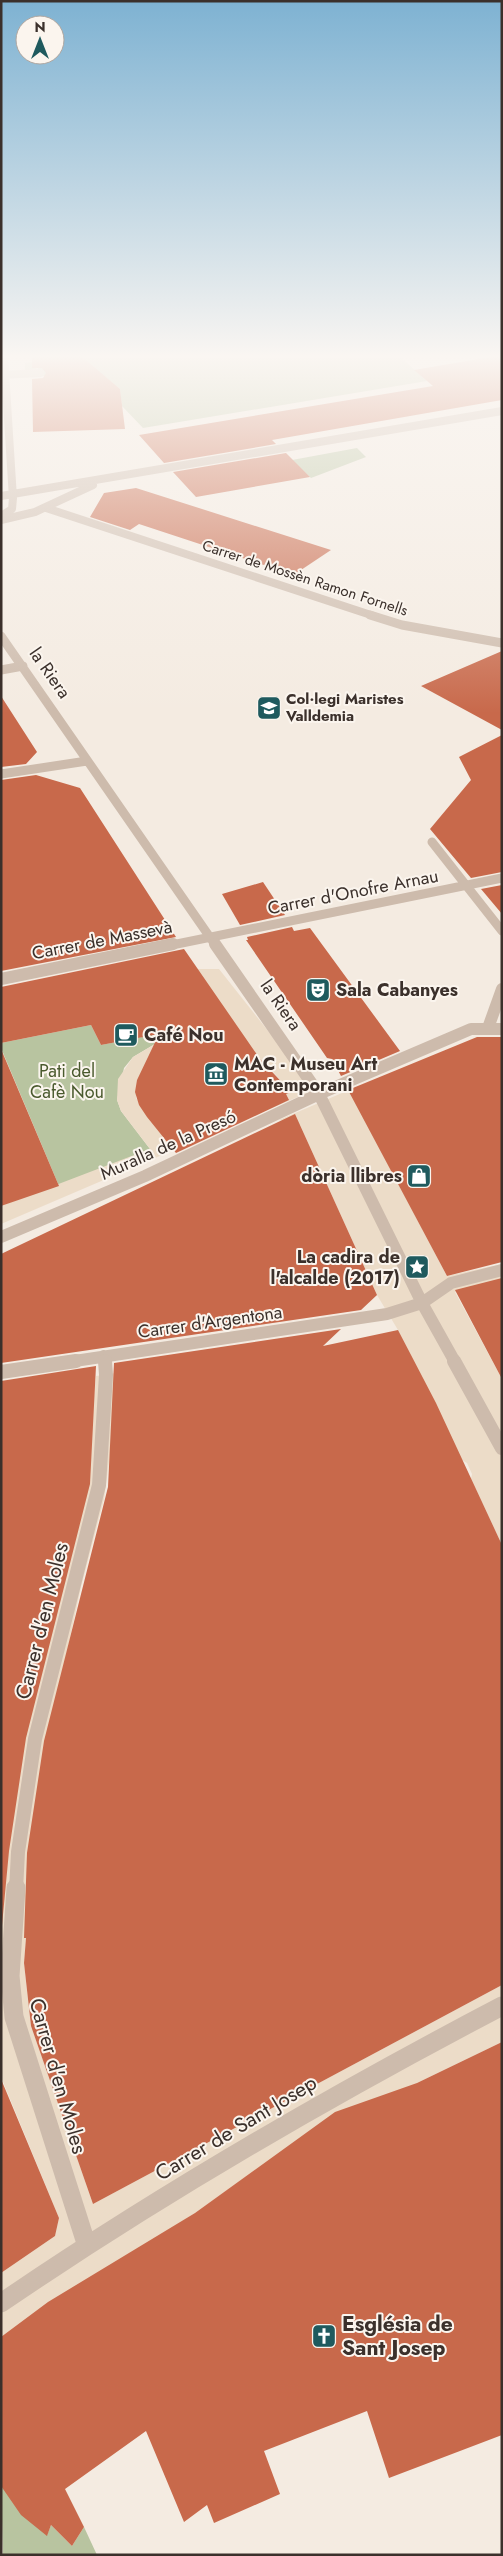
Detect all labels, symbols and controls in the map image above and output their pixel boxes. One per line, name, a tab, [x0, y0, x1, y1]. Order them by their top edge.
north arrow	[15, 15, 65, 65]
text: N	[34, 17, 46, 37]
street label: Carrer de Mossèn Ramon Fornells	[199, 534, 411, 622]
street label: la Riera	[23, 642, 77, 704]
place label: Col·legi Maristes Valldemia	[285, 688, 404, 727]
school or university icon: Col·legi Maristes Valldemia	[256, 695, 282, 721]
street label: Carrer d'Onofre Arnau	[265, 863, 441, 921]
street label: Carrer de Massevà	[30, 914, 174, 966]
street label: la Riera	[254, 974, 308, 1036]
theatre icon: Sala Cabanyes	[305, 977, 331, 1003]
place label: Sala Cabanyes	[336, 977, 458, 1003]
cafe icon: Café Nou	[113, 1022, 139, 1048]
place label: Café Nou	[144, 1022, 224, 1048]
place label: MAC - Museu Art Contemporani	[234, 1051, 377, 1098]
park label: Pati del Cafè Nou	[30, 1058, 104, 1105]
museum icon: MAC - Museu Art Contemporani	[203, 1061, 229, 1087]
street label: Muralla de la Presó	[96, 1103, 240, 1187]
place label: dòria llibres	[301, 1163, 402, 1189]
shop icon: dòria llibres	[406, 1163, 432, 1189]
place label: La cadira de l'alcalde (2017)	[271, 1244, 400, 1291]
place icon: La cadira de l'alcalde (2017)	[404, 1254, 430, 1280]
street label: Carrer d'Argentona	[136, 1299, 284, 1345]
street label: Carrer d'en Moles	[8, 1539, 76, 1703]
street label: Carrer d'en Moles	[21, 1995, 95, 2157]
street label: Carrer de Sant Josep	[150, 2068, 322, 2188]
place label: Església de Sant Josep	[342, 2309, 453, 2363]
church icon: Església de Sant Josep	[311, 2323, 337, 2349]

